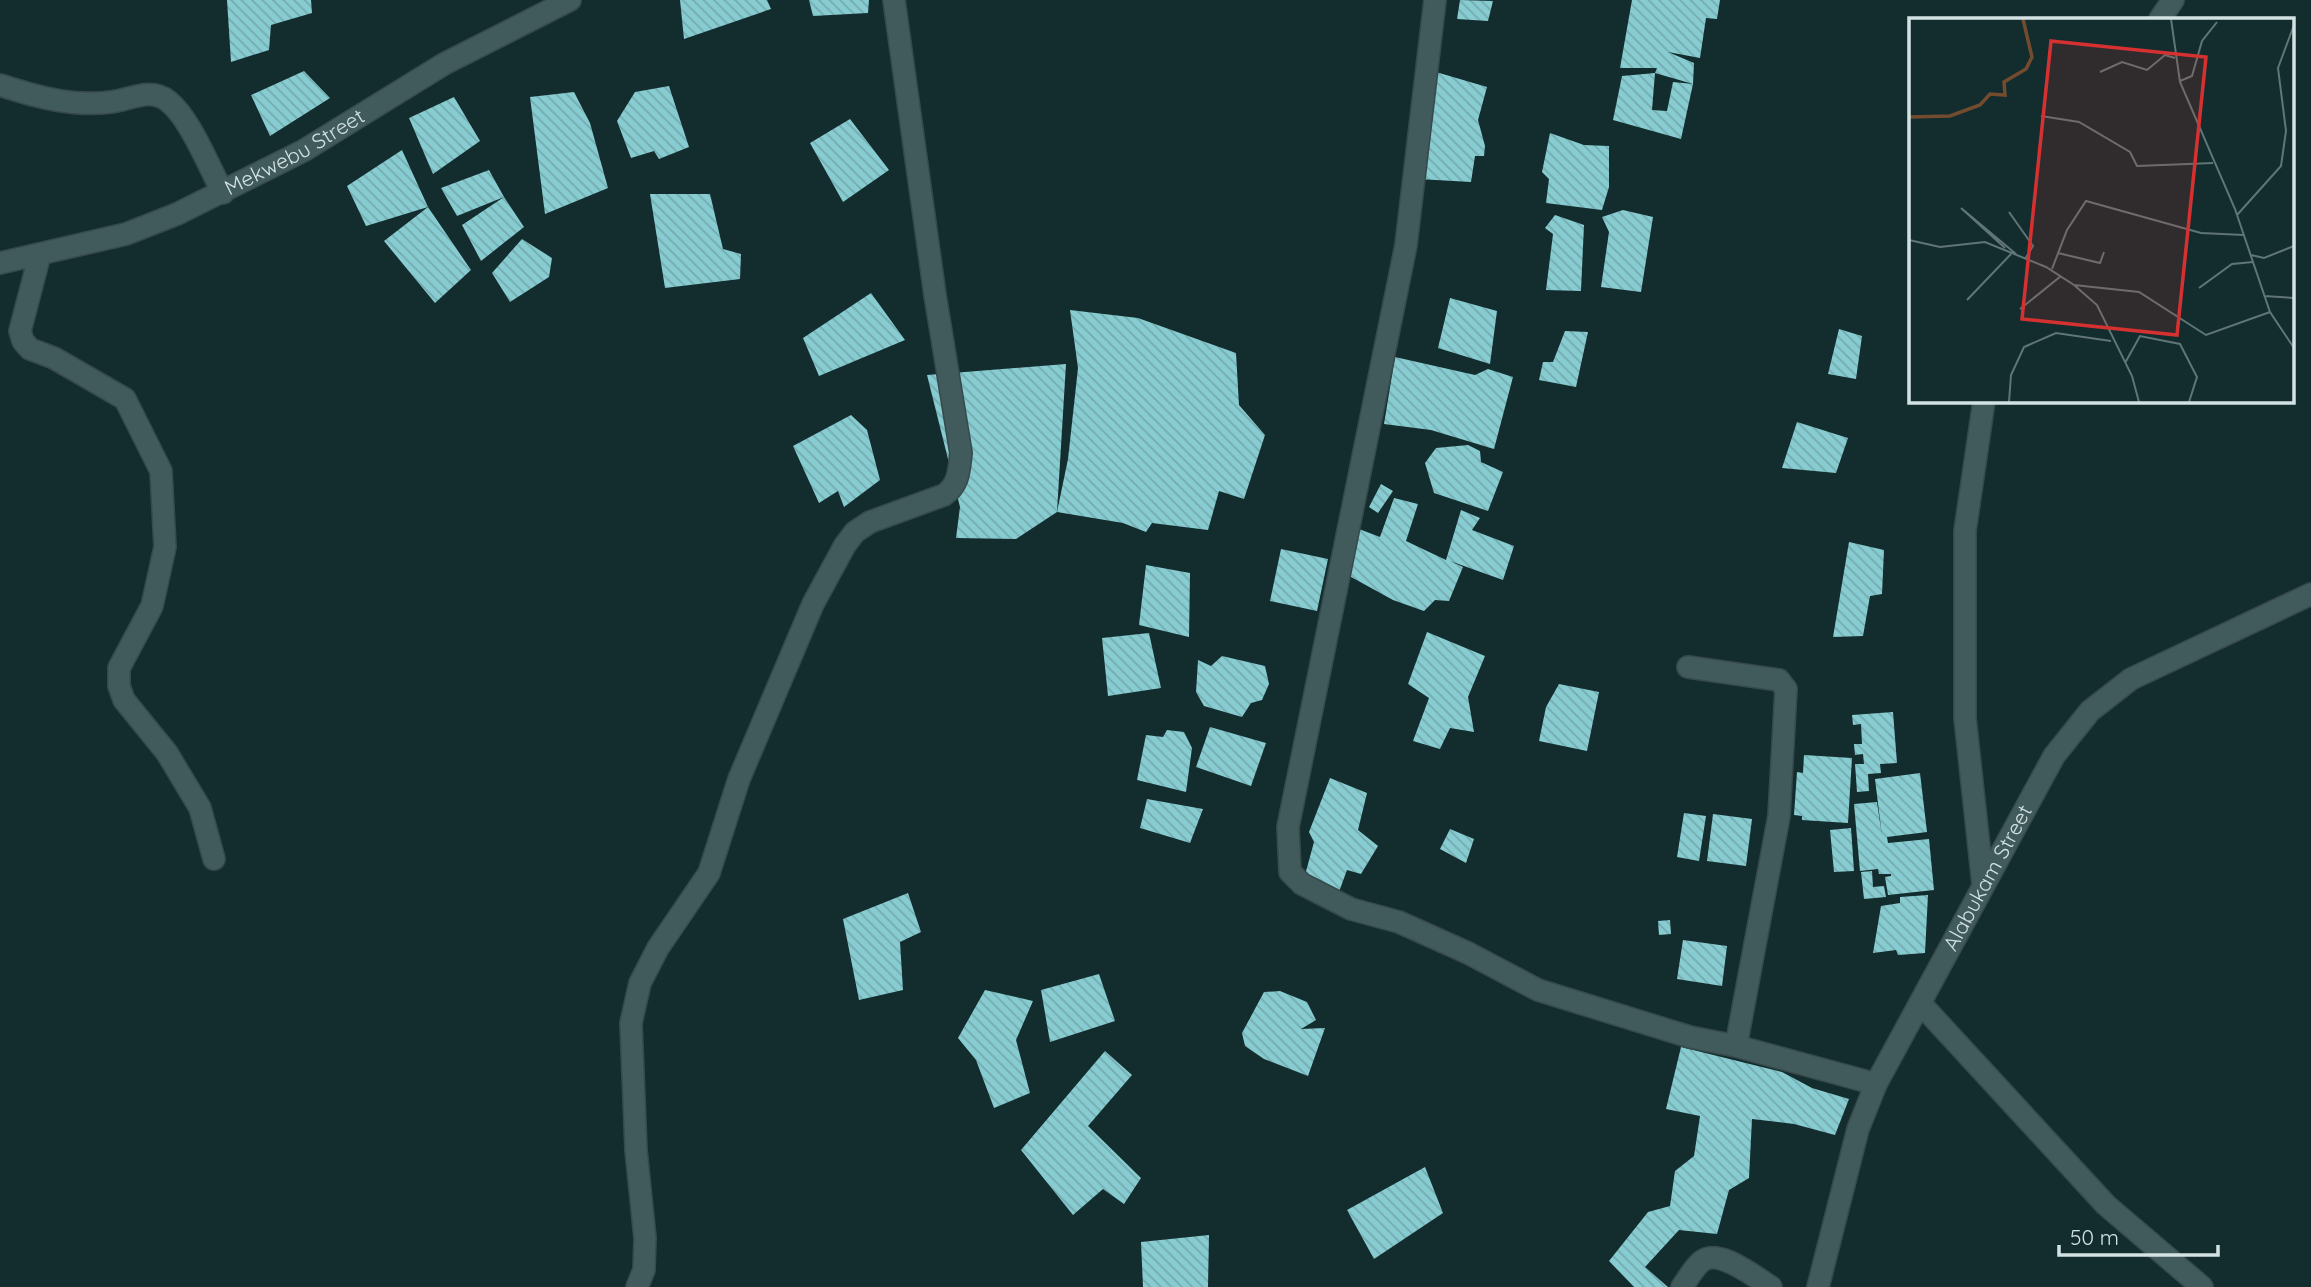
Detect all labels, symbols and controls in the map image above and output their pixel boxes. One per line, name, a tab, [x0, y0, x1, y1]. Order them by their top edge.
inset map	[1909, 18, 2294, 402]
street label: Mekwebu Street	[220, 102, 369, 200]
street label: Alabukam Street	[1937, 800, 2037, 955]
scale bar	[2059, 1214, 2218, 1258]
text: 50 m	[2070, 1224, 2119, 1250]

